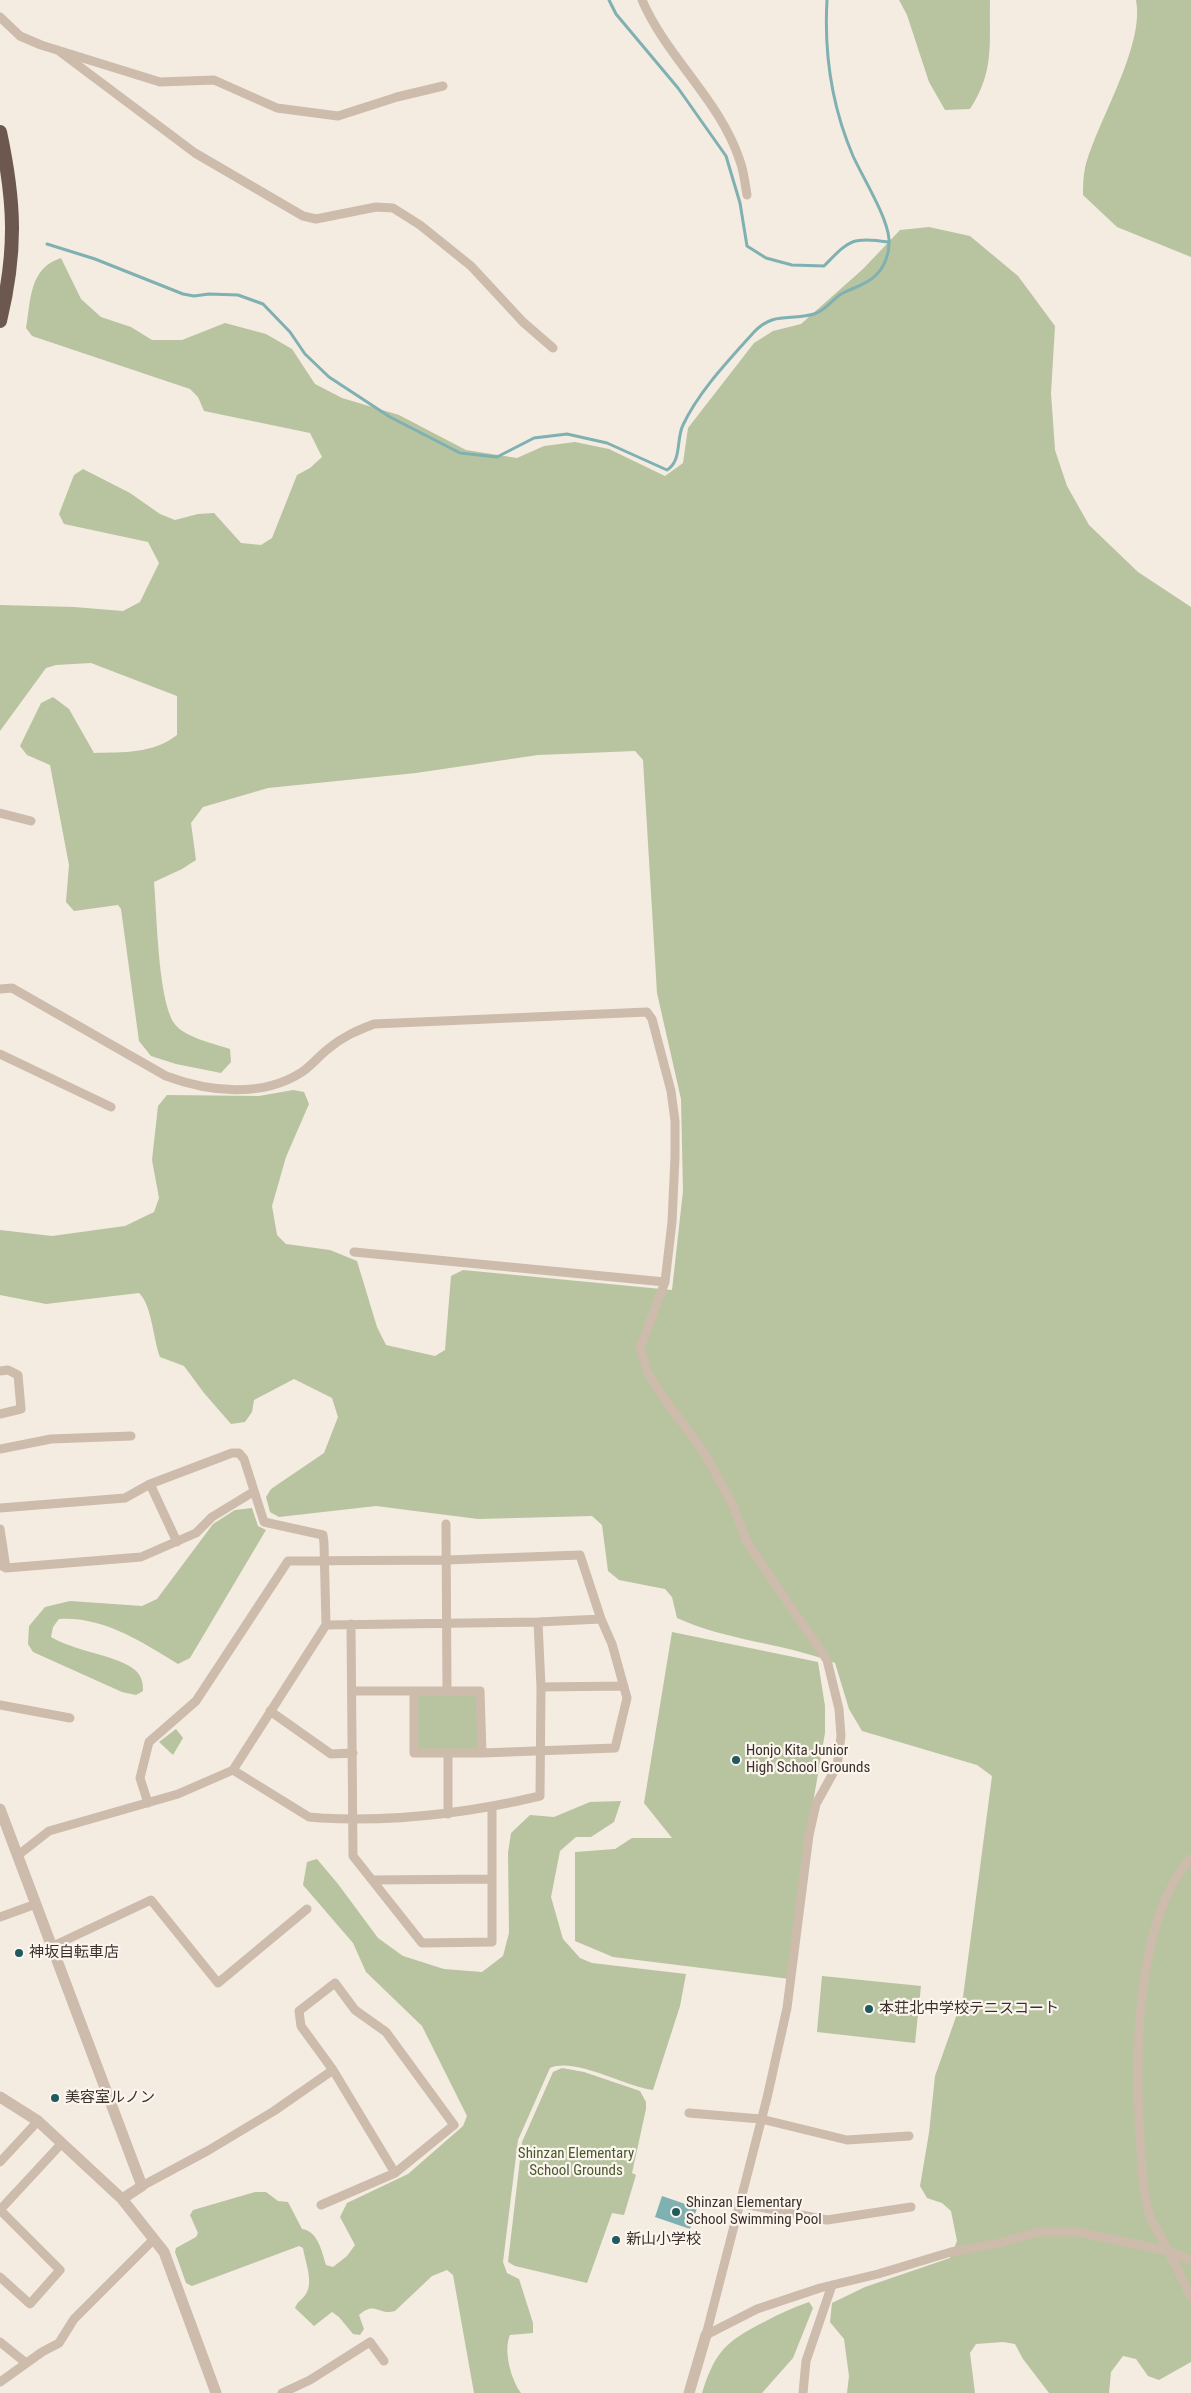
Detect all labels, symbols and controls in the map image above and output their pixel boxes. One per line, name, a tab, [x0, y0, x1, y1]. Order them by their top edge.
place label: Honjo Kita Junior High School Grounds	[746, 1742, 870, 1777]
marker: Honjo Kita Junior High School Grounds	[730, 1754, 742, 1766]
place label: 神坂自転車店	[29, 1944, 119, 1962]
marker: 神坂自転車店	[13, 1947, 25, 1959]
place label: 本荘北中学校テニスコート	[879, 2000, 1059, 2018]
marker: 本荘北中学校テニスコート	[863, 2003, 875, 2015]
place label: 美容室ルノン	[65, 2089, 155, 2107]
marker: 美容室ルノン	[49, 2092, 61, 2104]
park label: Shinzan Elementary School Grounds	[518, 2145, 634, 2180]
place label: Shinzan Elementary School Swimming Pool	[686, 2194, 822, 2229]
marker: Shinzan Elementary School Swimming Pool	[670, 2206, 682, 2218]
place label: 新山小学校	[626, 2231, 701, 2249]
marker: 新山小学校	[610, 2234, 622, 2246]

